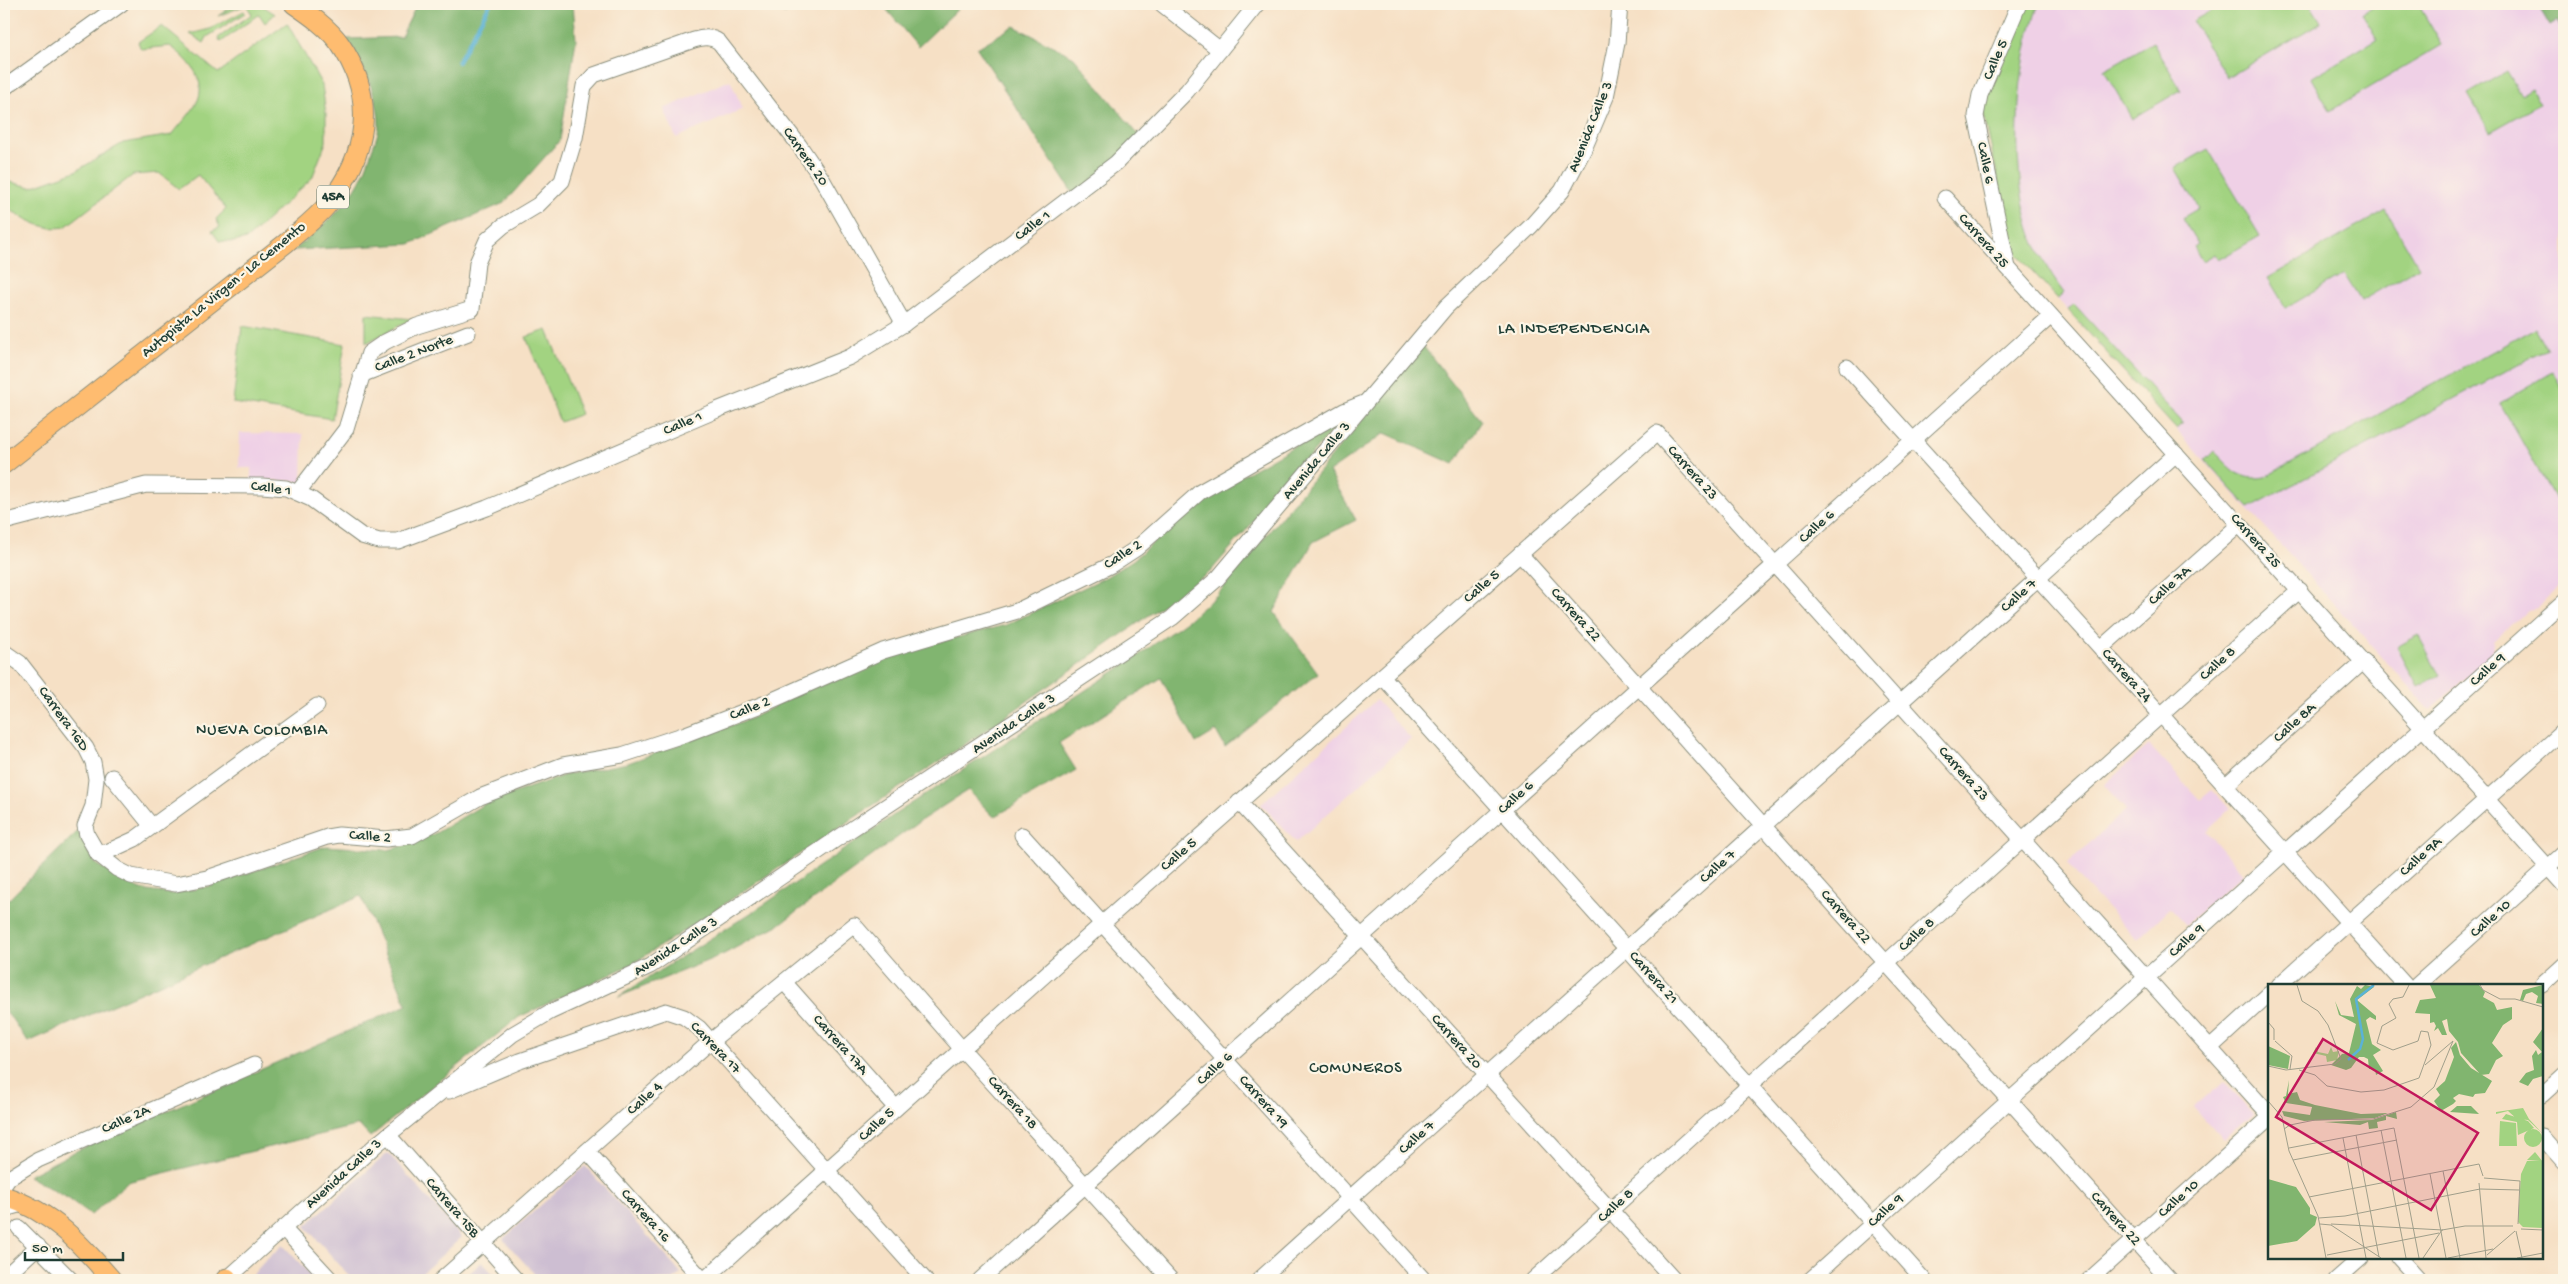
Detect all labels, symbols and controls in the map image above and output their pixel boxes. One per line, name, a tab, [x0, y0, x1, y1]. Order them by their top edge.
street label: Calle 5	[1979, 37, 2013, 83]
street label: Avenida Calle 3	[1565, 79, 1617, 175]
street label: Carrera 20	[778, 124, 832, 190]
street label: Calle 6	[1972, 141, 1998, 186]
road number: 45A	[317, 186, 349, 208]
street label: Calle 1	[1011, 207, 1055, 245]
street label: Carrera 25	[1954, 210, 2012, 272]
street label: Autopista La Virgen - La Cemento	[138, 218, 310, 362]
district label: LA INDEPENDENCIA	[1498, 321, 1650, 340]
street label: Calle 2 Norte	[372, 331, 456, 377]
street label: Calle 1	[661, 408, 705, 440]
street label: Avenida Calle 3	[1279, 418, 1355, 504]
street label: Carrera 23	[1663, 442, 1721, 504]
street label: Calle 1	[250, 477, 292, 501]
street label: Calle 6	[1795, 506, 1839, 548]
street label: Carrera 25	[2226, 510, 2284, 572]
street label: Calle 2	[1101, 536, 1145, 574]
street label: Calle 7A	[2145, 561, 2196, 610]
street label: Calle 5	[1460, 566, 1504, 608]
street label: Calle 7	[1997, 574, 2042, 617]
street label: Carrera 22	[1546, 584, 1604, 646]
street label: Calle 8	[2196, 643, 2240, 685]
street label: Carrera 24	[2097, 645, 2155, 707]
street label: Calle 9	[2466, 649, 2510, 691]
street label: Carrera 16D	[34, 683, 93, 755]
street label: Avenida Calle 3	[969, 689, 1059, 758]
street label: Calle 2	[727, 693, 773, 725]
street label: Calle 8A	[2270, 698, 2321, 747]
district label: NUEVA COLOMBIA	[196, 722, 329, 741]
street label: Carrera 23	[1934, 743, 1992, 805]
street label: Calle 6	[1494, 777, 1538, 819]
street label: Calle 2	[349, 827, 391, 847]
street label: Calle 9A	[2396, 833, 2447, 881]
street label: Calle 5	[1157, 834, 1201, 876]
street label: Calle 7	[1696, 845, 1741, 888]
street label: Carrera 22	[1816, 886, 1874, 948]
street label: Calle 10	[2467, 896, 2516, 942]
street label: Avenida Calle 3	[631, 913, 721, 981]
street label: Calle 8	[1895, 914, 1939, 956]
street label: Calle 9	[2165, 920, 2209, 962]
street label: Carrera 21	[1624, 948, 1682, 1008]
inset map	[2268, 984, 2543, 1259]
street label: Carrera 17A	[808, 1011, 872, 1080]
street label: Carrera 20	[1427, 1011, 1486, 1074]
street label: Carrera 17	[686, 1018, 745, 1079]
street label: Calle 6	[1193, 1048, 1237, 1090]
district label: COMUNEROS	[1309, 1060, 1403, 1079]
street label: Carrera 18	[983, 1072, 1041, 1134]
street label: Carrera 19	[1234, 1072, 1292, 1133]
street label: Calle 4	[624, 1078, 666, 1120]
street label: Calle 2A	[99, 1101, 154, 1139]
street label: Calle 5	[855, 1104, 899, 1146]
street label: Calle 7	[1395, 1116, 1440, 1159]
street label: Avenida Calle 3	[302, 1135, 386, 1213]
street label: Carrera 15B	[421, 1174, 483, 1242]
street label: Calle 10	[2155, 1176, 2204, 1222]
street label: Calle 8	[1594, 1185, 1638, 1227]
street label: Carrera 16	[616, 1186, 674, 1247]
street label: Carrera 22	[2086, 1188, 2144, 1250]
street label: Calle 9	[1864, 1190, 1908, 1232]
scale bar	[25, 1229, 122, 1261]
text: 50 m	[32, 1240, 63, 1258]

